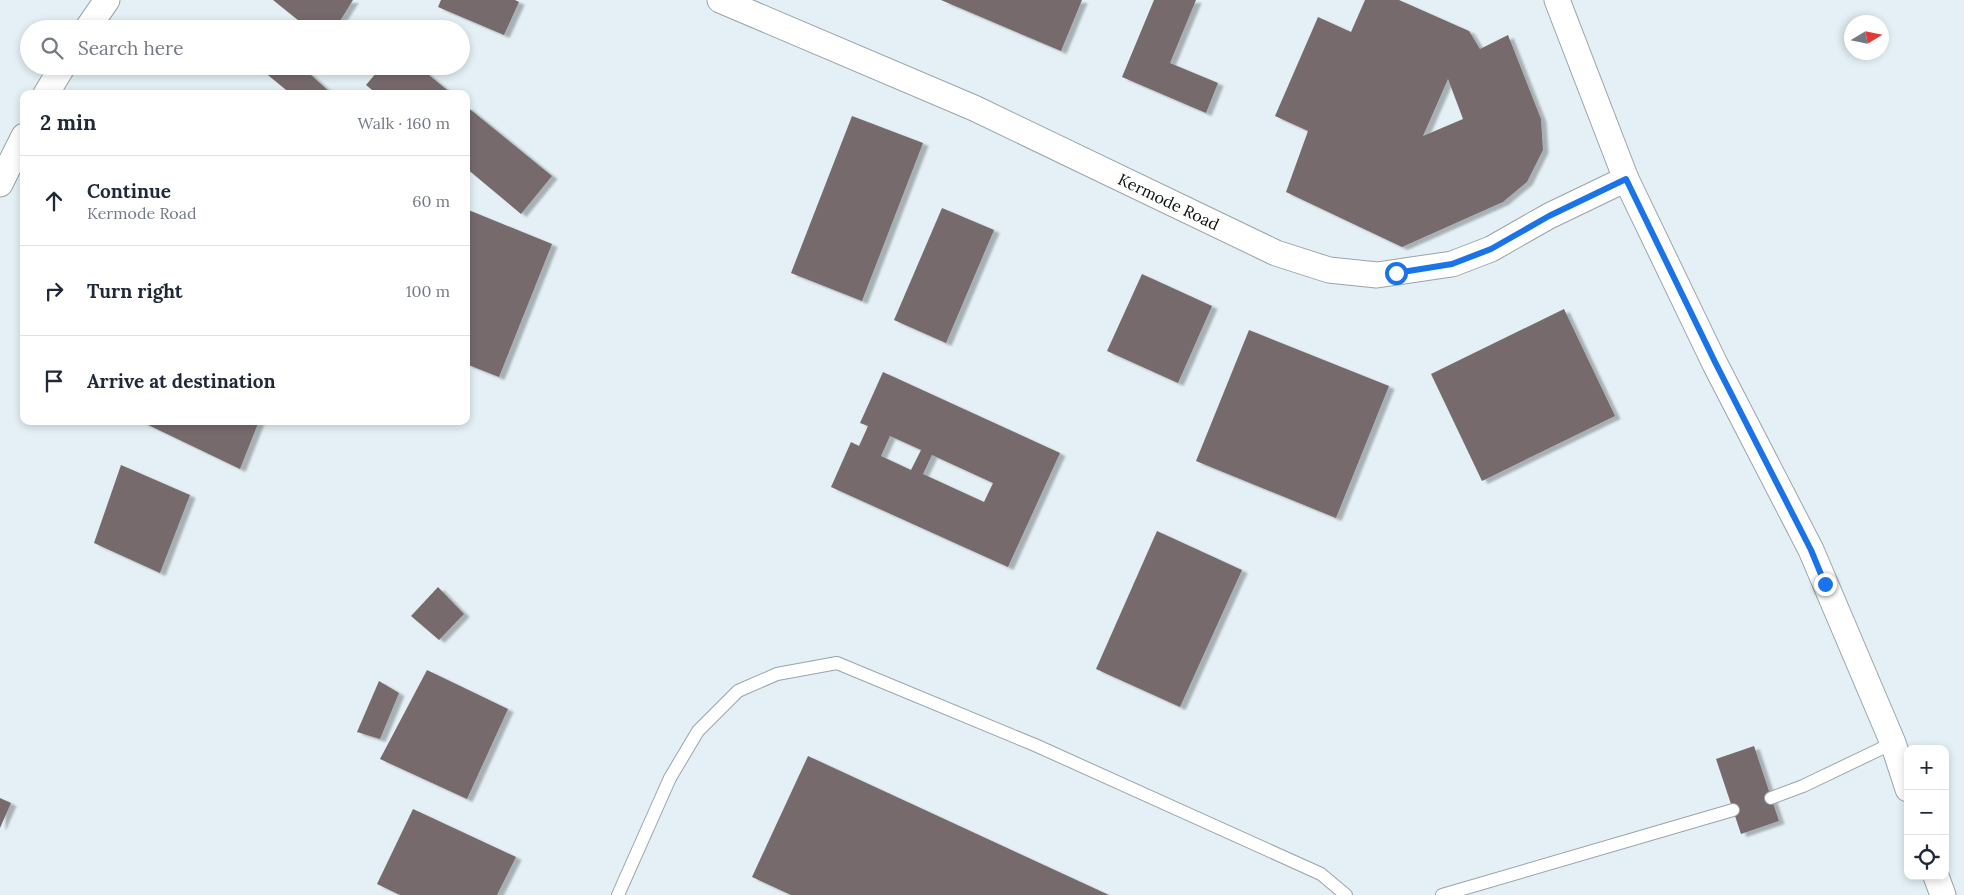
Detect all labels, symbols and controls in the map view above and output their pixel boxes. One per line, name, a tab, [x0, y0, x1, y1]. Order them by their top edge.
north arrow	[1844, 15, 1889, 60]
search box	[20, 20, 470, 75]
icon: search	[38, 34, 66, 62]
text: Search here	[78, 36, 184, 60]
text: 2 min	[40, 109, 96, 136]
text: Walk · 160 m	[358, 113, 450, 133]
street label: Kermode Road	[1115, 169, 1223, 234]
text: Continue	[87, 179, 171, 203]
icon: ahead	[40, 187, 68, 215]
text: 60 m	[412, 191, 450, 211]
text: Kermode Road	[87, 203, 197, 223]
route start	[1385, 262, 1408, 285]
icon: right	[40, 277, 68, 305]
text: Turn right	[87, 279, 183, 303]
text: 100 m	[406, 281, 450, 301]
icon: arrive	[40, 367, 68, 395]
text: Arrive at destination	[87, 369, 276, 393]
route end	[1814, 573, 1837, 596]
map controls	[1904, 745, 1949, 880]
button: +	[1904, 745, 1949, 790]
button: −	[1904, 790, 1949, 835]
button: locate	[1904, 835, 1949, 880]

